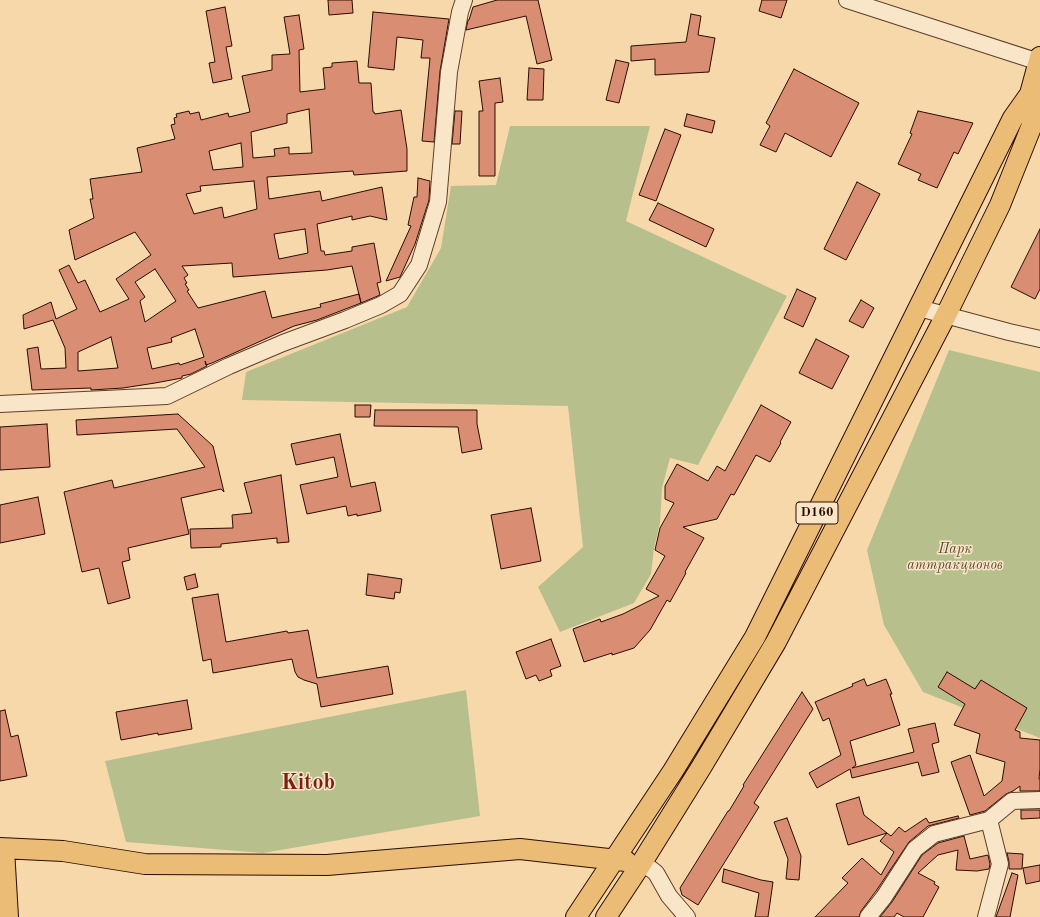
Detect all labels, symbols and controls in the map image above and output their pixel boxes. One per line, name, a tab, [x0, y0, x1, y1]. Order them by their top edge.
road number: D160	[796, 502, 838, 524]
park label: Парк аттракционов	[907, 541, 1003, 574]
district label: Kitob	[281, 770, 335, 796]

